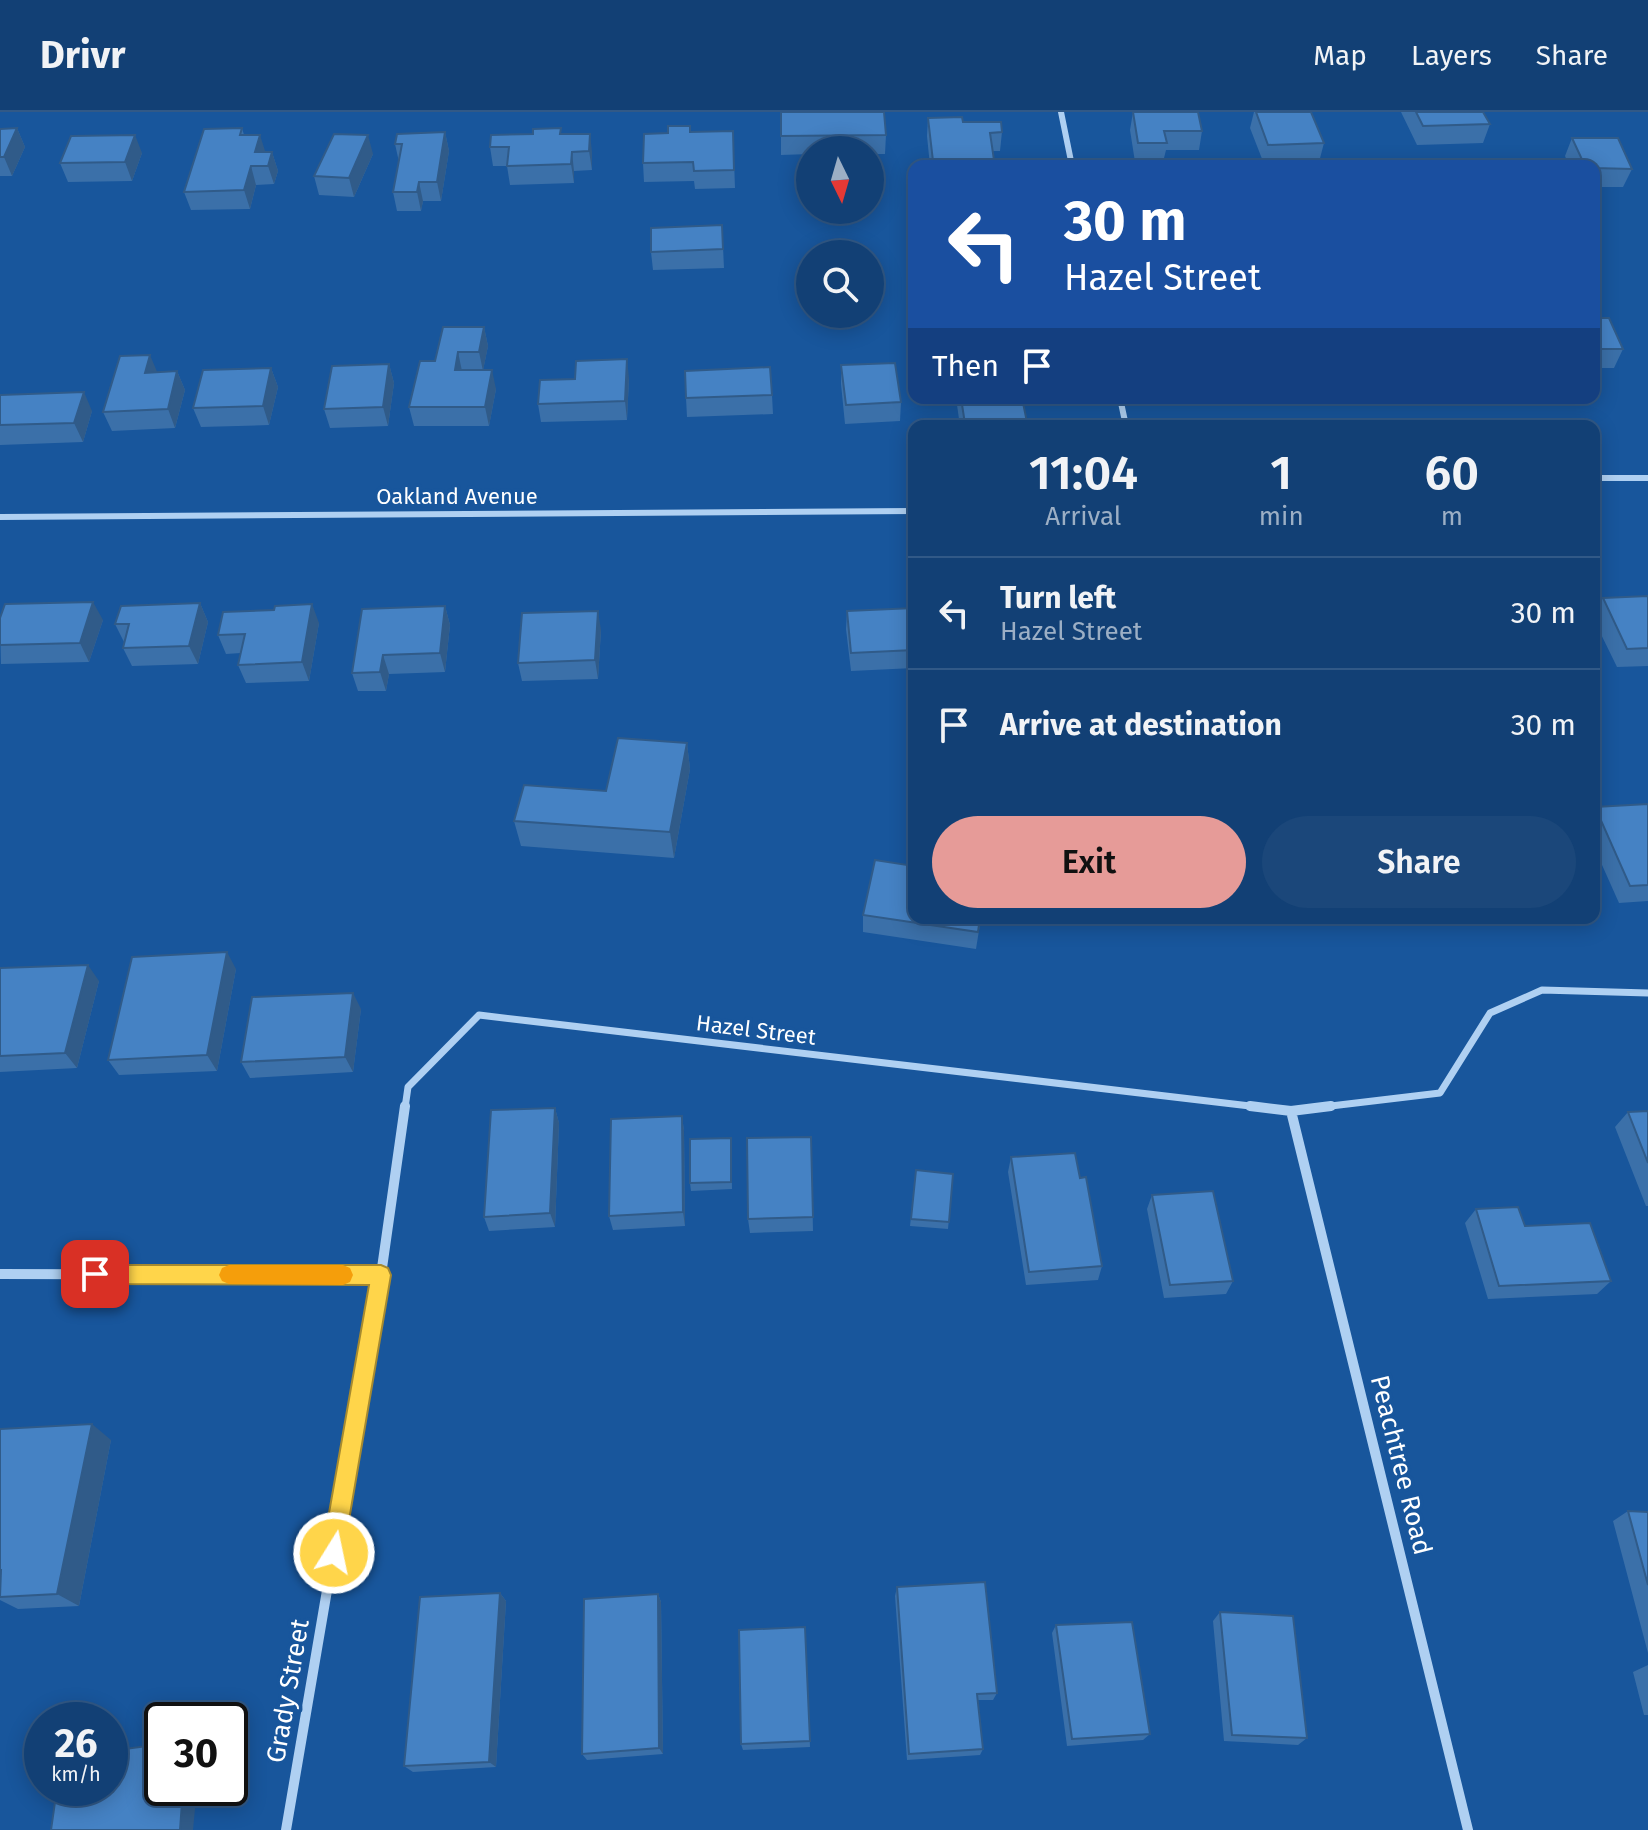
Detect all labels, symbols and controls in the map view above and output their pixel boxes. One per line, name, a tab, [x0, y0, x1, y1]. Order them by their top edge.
text: Drivr	[40, 32, 125, 78]
text: Map	[1313, 39, 1367, 72]
text: Layers	[1411, 39, 1492, 72]
text: Share	[1536, 39, 1608, 72]
north arrow	[796, 136, 884, 224]
map controls	[796, 136, 884, 328]
text: 30 m	[1064, 188, 1186, 255]
icon: left	[932, 192, 1036, 296]
button: search	[796, 240, 884, 328]
text: Hazel Street	[1064, 256, 1261, 300]
icon: arrive	[1015, 344, 1059, 388]
text: Then	[932, 348, 999, 384]
text: 11:04	[1029, 444, 1138, 502]
text: 1	[1270, 444, 1292, 502]
text: 60	[1425, 444, 1479, 502]
street label: Oakland Avenue	[376, 483, 538, 510]
text: Arrival	[1045, 501, 1122, 532]
text: min	[1259, 501, 1304, 532]
text: m	[1441, 501, 1463, 532]
text: Turn left	[1000, 580, 1116, 616]
icon: left	[932, 591, 976, 635]
text: 30 m	[1511, 595, 1576, 631]
text: Hazel Street	[1000, 616, 1142, 647]
icon: arrive	[932, 703, 976, 747]
text: Arrive at destination	[1000, 707, 1282, 743]
text: 30 m	[1511, 707, 1576, 743]
button: Exit	[932, 816, 1246, 908]
button: Share	[1262, 816, 1576, 908]
street label: Hazel Street	[695, 1009, 817, 1051]
pin	[61, 1240, 129, 1308]
icon: arrive	[73, 1252, 117, 1296]
street label: Peachtree Road	[1364, 1372, 1438, 1558]
position arrow	[292, 1511, 376, 1595]
street label: Grady Street	[260, 1616, 316, 1765]
speed limit sign: 30	[144, 1702, 248, 1806]
text: 26	[54, 1720, 98, 1768]
text: km/h	[51, 1762, 101, 1786]

